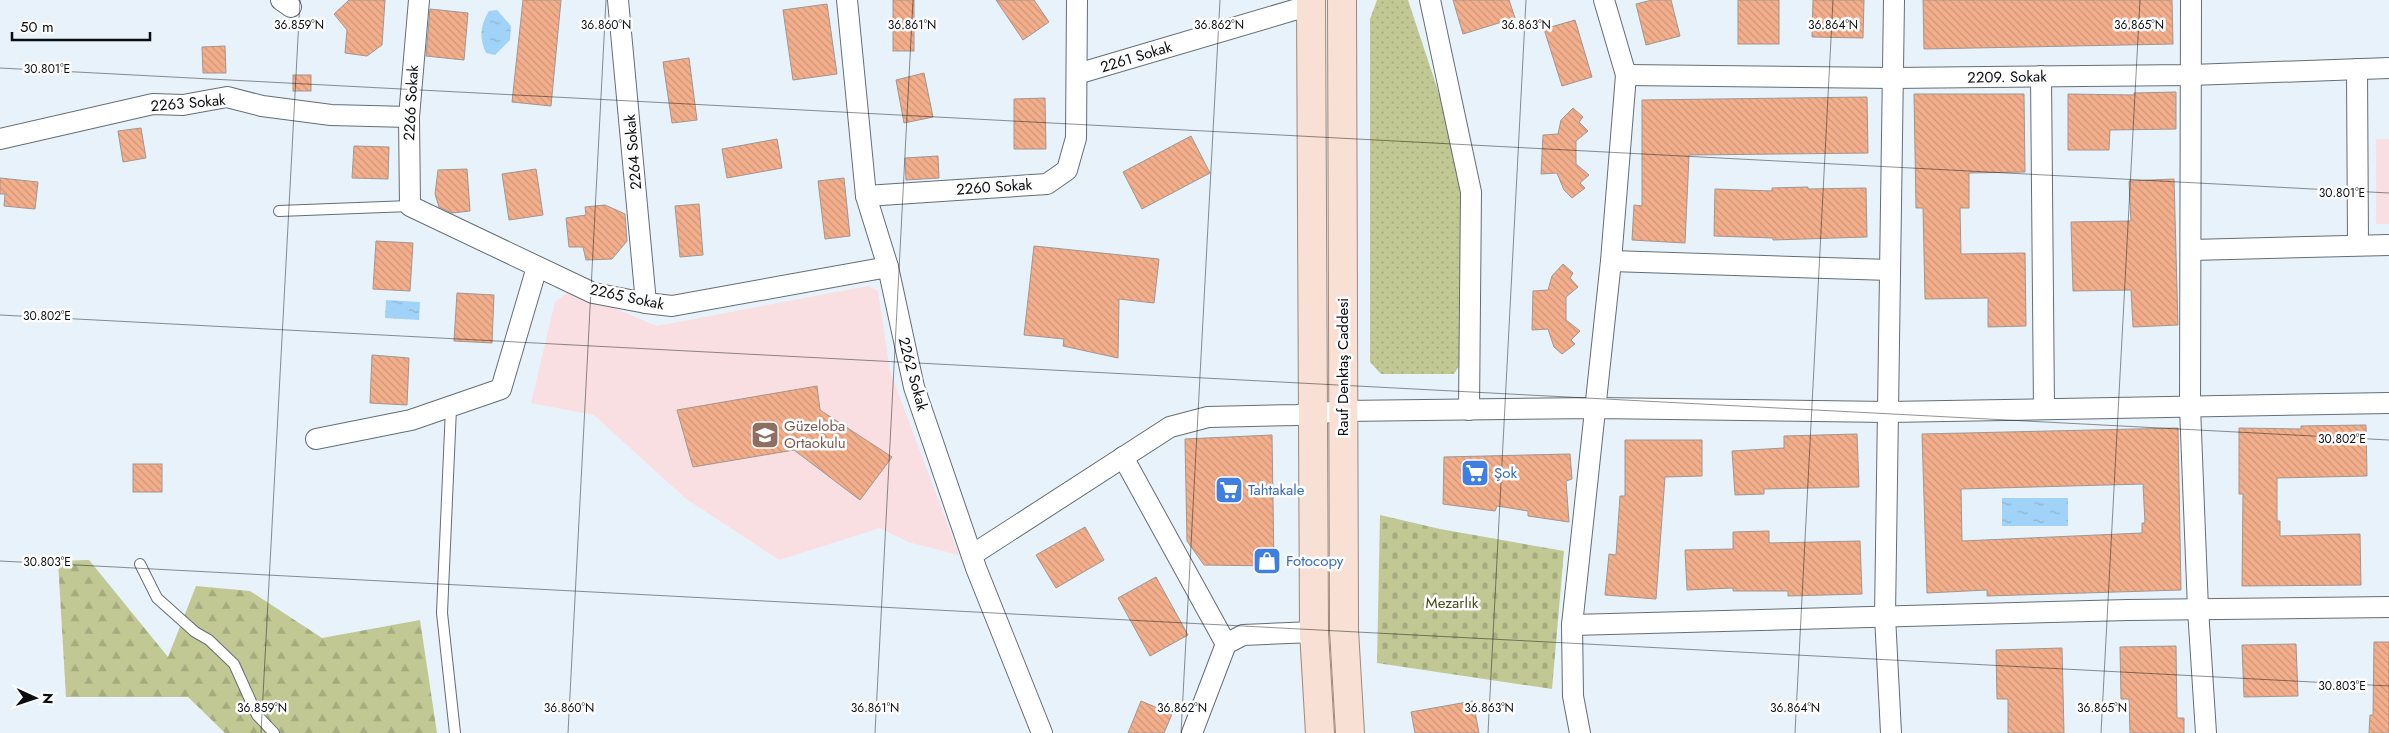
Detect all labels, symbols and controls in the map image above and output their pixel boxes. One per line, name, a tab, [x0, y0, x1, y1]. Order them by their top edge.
scale bar	[12, 10, 150, 42]
text: 50 m	[20, 16, 54, 38]
text: 36.859°N	[274, 16, 324, 34]
text: 36.860°N	[581, 16, 631, 34]
text: 36.861°N	[888, 16, 936, 34]
text: 36.862°N	[1194, 16, 1244, 34]
text: 36.863°N	[1501, 16, 1551, 34]
text: 36.864°N	[1808, 16, 1858, 34]
text: 36.865°N	[2114, 16, 2164, 34]
street label: 2261 Sokak	[1097, 36, 1175, 78]
text: 30.801°E	[24, 60, 70, 78]
street label: 2266 Sokak	[398, 64, 424, 141]
street label: 2209. Sokak	[1967, 65, 2047, 89]
street label: 2263 Sokak	[150, 89, 227, 117]
street label: 2264 Sokak	[619, 113, 647, 191]
street label: 2260 Sokak	[955, 173, 1033, 201]
text: 30.801°E	[2319, 184, 2365, 202]
street label: 2265 Sokak	[588, 278, 667, 316]
street label: Rauf Denktaş Caddesi	[1332, 298, 1354, 436]
text: 30.802°E	[23, 307, 71, 325]
street label: 2262 Sokak	[893, 335, 934, 414]
place label: Güzeloba Ortaokulu	[784, 415, 846, 454]
school or university icon: Güzeloba Ortaokulu	[750, 420, 780, 450]
text: 30.802°E	[2318, 430, 2366, 448]
supermarket icon: Şok	[1460, 458, 1490, 488]
place label: Şok	[1494, 462, 1517, 484]
supermarket icon: Tahtakale	[1214, 475, 1244, 505]
place label: Tahtakale	[1248, 479, 1305, 501]
shop icon: Fotocopy	[1252, 546, 1282, 576]
place label: Fotocopy	[1286, 550, 1344, 572]
text: 30.803°E	[23, 553, 71, 571]
park label: Mezarlık	[1426, 592, 1479, 614]
north arrow	[10, 673, 60, 723]
text: 30.803°E	[2318, 677, 2366, 695]
text: N	[38, 693, 58, 705]
text: 36.859°N	[237, 699, 287, 717]
text: 36.860°N	[544, 699, 594, 717]
text: 36.861°N	[851, 699, 899, 717]
text: 36.862°N	[1157, 699, 1207, 717]
text: 36.863°N	[1464, 699, 1514, 717]
text: 36.864°N	[1770, 699, 1820, 717]
text: 36.865°N	[2077, 699, 2127, 717]

